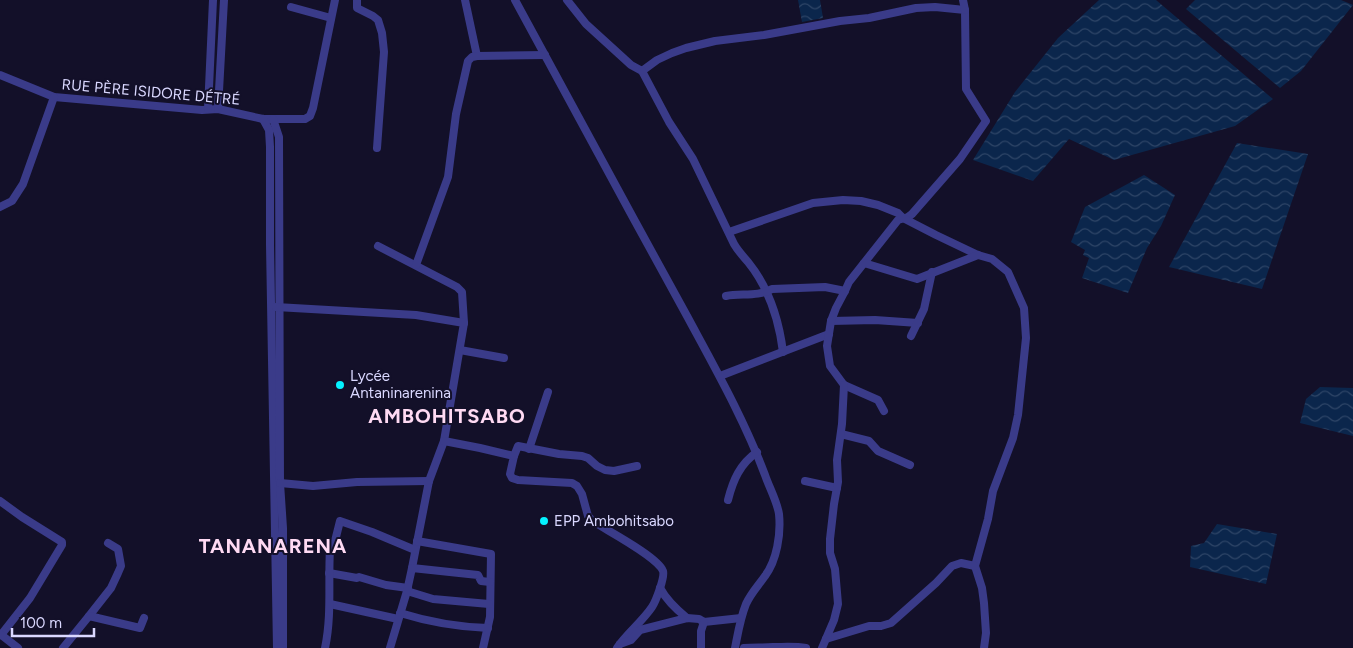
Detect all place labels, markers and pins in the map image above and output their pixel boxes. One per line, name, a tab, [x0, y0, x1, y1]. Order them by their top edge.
place label: Lycée Antaninarenina	[350, 367, 451, 402]
marker: Lycée Antaninarenina	[334, 379, 346, 391]
place label: EPP Ambohitsabo	[554, 512, 674, 530]
marker: EPP Ambohitsabo	[538, 515, 550, 527]

